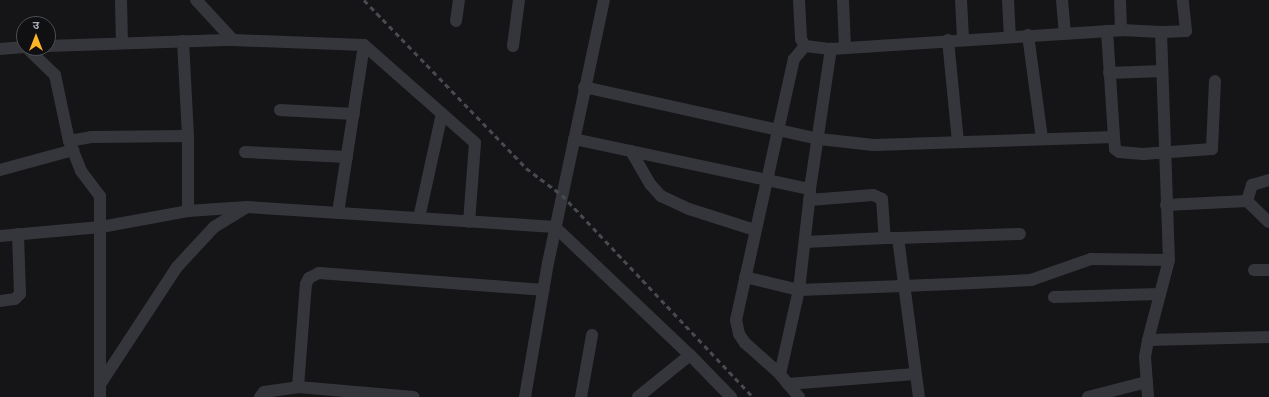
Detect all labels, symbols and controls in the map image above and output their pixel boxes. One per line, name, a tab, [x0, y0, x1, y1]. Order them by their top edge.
north arrow	[16, 16, 56, 56]
text: उ	[33, 19, 39, 31]

